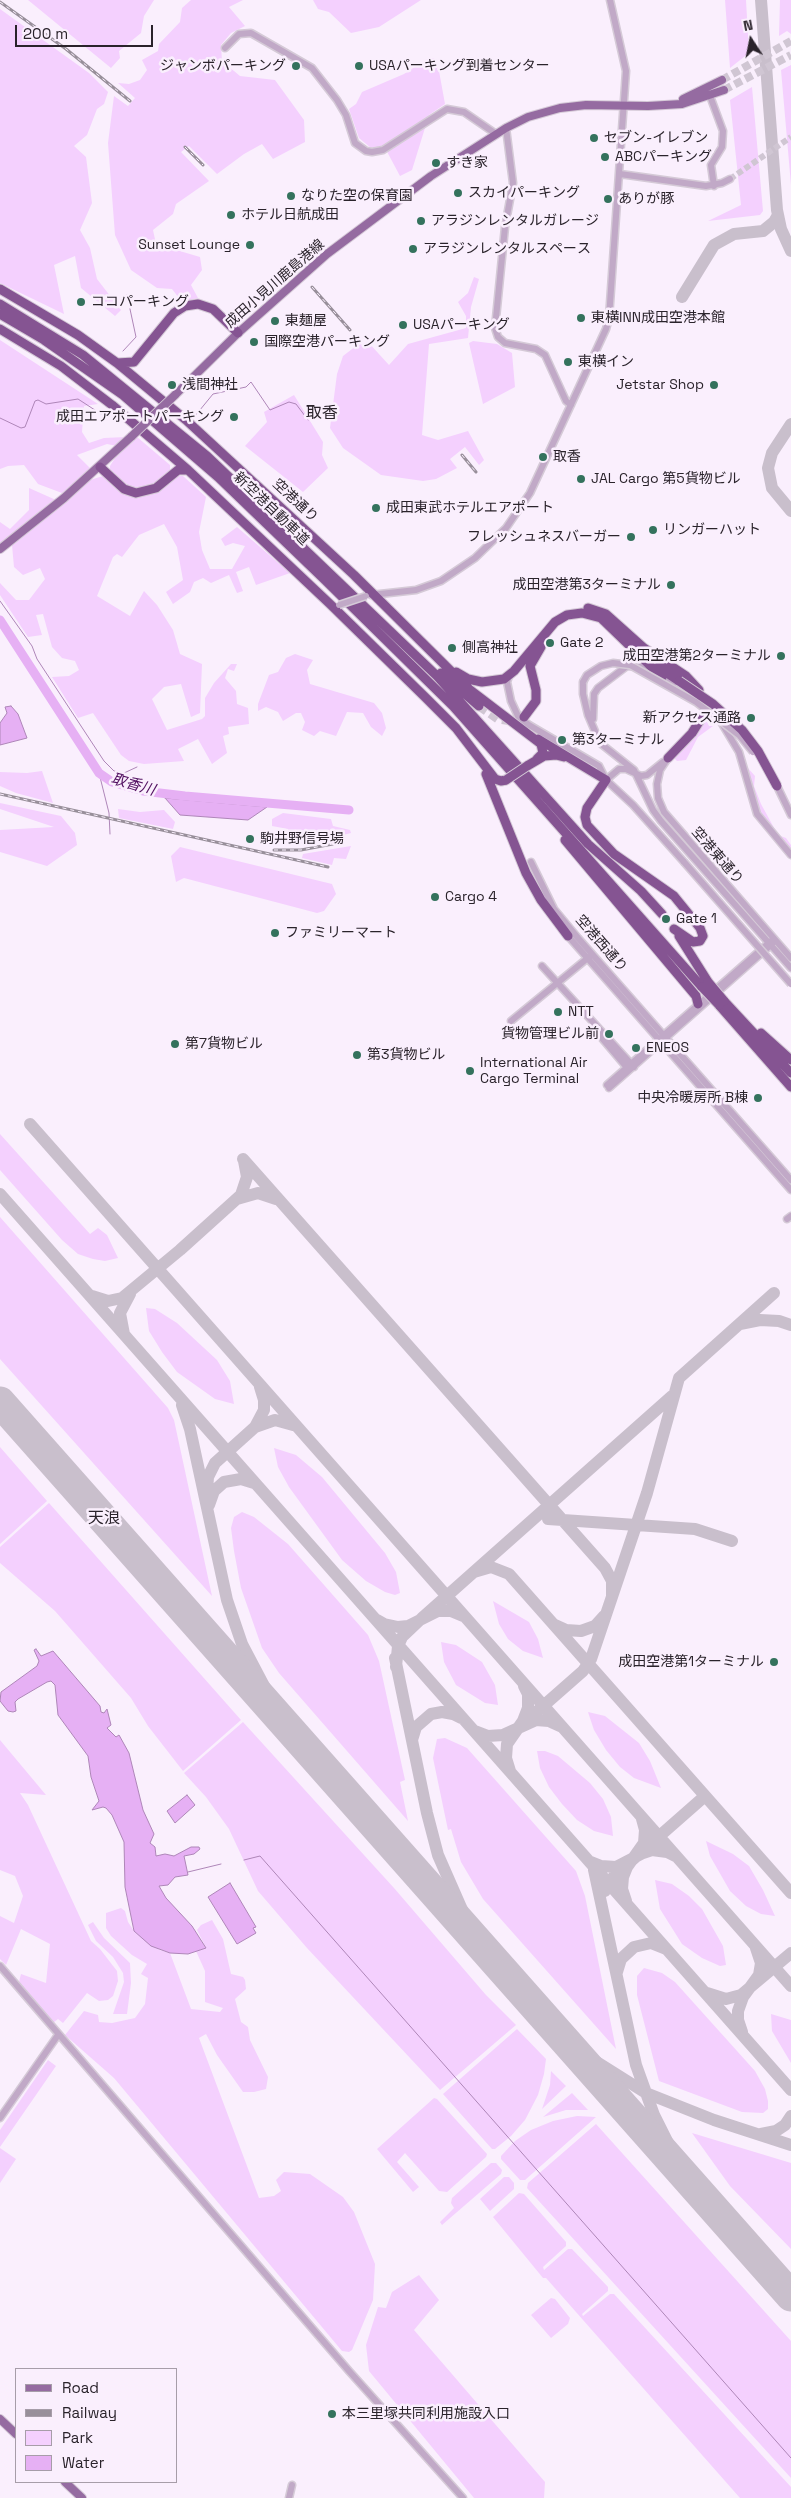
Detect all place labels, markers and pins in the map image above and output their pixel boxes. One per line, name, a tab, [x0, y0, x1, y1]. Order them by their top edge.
place label: ジャンボパーキング	[160, 58, 286, 74]
place label: USAパーキング到着センター	[369, 58, 550, 74]
marker: ジャンボパーキング	[290, 60, 302, 72]
marker: USAパーキング到着センター	[353, 60, 365, 72]
place label: セブン-イレブン	[604, 130, 708, 146]
marker: セブン-イレブン	[588, 132, 600, 144]
place label: ABCパーキング	[615, 149, 712, 165]
marker: ABCパーキング	[599, 151, 611, 163]
place label: すき家	[446, 155, 488, 171]
marker: すき家	[430, 157, 442, 169]
place label: スカイパーキング	[468, 185, 580, 201]
marker: スカイパーキング	[452, 187, 464, 199]
place label: なりた空の保育園	[301, 188, 413, 204]
marker: なりた空の保育園	[285, 190, 297, 202]
place label: ありが豚	[618, 191, 674, 207]
marker: ありが豚	[602, 193, 614, 205]
place label: ホテル日航成田	[241, 207, 339, 223]
marker: ホテル日航成田	[225, 209, 237, 221]
place label: アラジンレンタルガレージ	[431, 213, 599, 229]
marker: アラジンレンタルガレージ	[415, 215, 427, 227]
place label: Sunset Lounge	[138, 237, 240, 253]
marker: Sunset Lounge	[244, 239, 256, 251]
place label: アラジンレンタルスペース	[423, 241, 591, 257]
marker: アラジンレンタルスペース	[407, 243, 419, 255]
place label: ココパーキング	[91, 294, 189, 310]
marker: ココパーキング	[75, 296, 87, 308]
place label: 東横INN成田空港本館	[591, 310, 725, 326]
marker: 東横INN成田空港本館	[575, 312, 587, 324]
place label: 東麺屋	[285, 313, 327, 329]
marker: 東麺屋	[269, 315, 281, 327]
place label: USAパーキング	[413, 317, 510, 333]
marker: USAパーキング	[397, 319, 409, 331]
place label: 国際空港パーキング	[264, 334, 390, 350]
marker: 国際空港パーキング	[248, 336, 260, 348]
place label: 東横イン	[578, 354, 634, 370]
marker: 東横イン	[562, 356, 574, 368]
place label: 浅間神社	[182, 377, 238, 393]
place label: Jetstar Shop	[616, 377, 704, 393]
marker: 浅間神社	[166, 379, 178, 391]
marker: Jetstar Shop	[708, 379, 720, 391]
place label: 成田エアポートパーキング	[56, 409, 224, 425]
marker: 成田エアポートパーキング	[228, 411, 240, 423]
place label: 取香	[553, 449, 581, 465]
marker: 取香	[537, 451, 549, 463]
place label: JAL Cargo 第5貨物ビル	[591, 471, 741, 487]
marker: JAL Cargo 第5貨物ビル	[575, 473, 587, 485]
place label: 成田東武ホテルエアポート	[386, 500, 554, 516]
marker: 成田東武ホテルエアポート	[370, 502, 382, 514]
place label: リンガーハット	[663, 522, 761, 538]
marker: リンガーハット	[647, 524, 659, 536]
place label: フレッシュネスバーガー	[467, 529, 621, 545]
marker: フレッシュネスバーガー	[625, 531, 637, 543]
place label: 成田空港第3ターミナル	[513, 577, 661, 593]
marker: 成田空港第3ターミナル	[665, 579, 677, 591]
place label: Gate 2	[560, 635, 603, 651]
marker: Gate 2	[544, 637, 556, 649]
place label: 側高神社	[462, 640, 518, 656]
marker: 側高神社	[446, 642, 458, 654]
place label: 成田空港第2ターミナル	[623, 648, 771, 664]
marker: 成田空港第2ターミナル	[775, 650, 787, 662]
place label: 新アクセス通路	[643, 710, 741, 726]
marker: 新アクセス通路	[745, 712, 757, 724]
place label: 第3ターミナル	[572, 732, 664, 748]
marker: 第3ターミナル	[556, 734, 568, 746]
place label: 駒井野信号場	[260, 831, 344, 847]
marker: 駒井野信号場	[244, 833, 256, 845]
place label: Cargo 4	[445, 889, 497, 905]
marker: Cargo 4	[429, 891, 441, 903]
place label: Gate 1	[676, 911, 717, 927]
marker: Gate 1	[660, 913, 672, 925]
place label: ファミリーマート	[285, 925, 397, 941]
marker: ファミリーマート	[269, 927, 281, 939]
place label: NTT	[568, 1004, 594, 1020]
marker: NTT	[552, 1006, 564, 1018]
place label: 貨物管理ビル前	[501, 1026, 599, 1042]
marker: 貨物管理ビル前	[603, 1028, 615, 1040]
place label: 第7貨物ビル	[185, 1036, 263, 1052]
marker: 第7貨物ビル	[169, 1038, 181, 1050]
place label: ENEOS	[646, 1040, 689, 1056]
marker: ENEOS	[630, 1042, 642, 1054]
place label: 第3貨物ビル	[367, 1047, 445, 1063]
marker: 第3貨物ビル	[351, 1049, 363, 1061]
place label: International Air Cargo Terminal	[480, 1055, 587, 1088]
marker: International Air Cargo Terminal	[464, 1065, 476, 1077]
place label: 中央冷暖房所 B棟	[637, 1090, 748, 1106]
marker: 中央冷暖房所 B棟	[752, 1092, 764, 1104]
place label: 成田空港第1ターミナル	[618, 1654, 764, 1670]
marker: 成田空港第1ターミナル	[768, 1656, 780, 1668]
place label: 本三里塚共同利用施設入口	[342, 2406, 510, 2422]
marker: 本三里塚共同利用施設入口	[326, 2408, 338, 2420]

